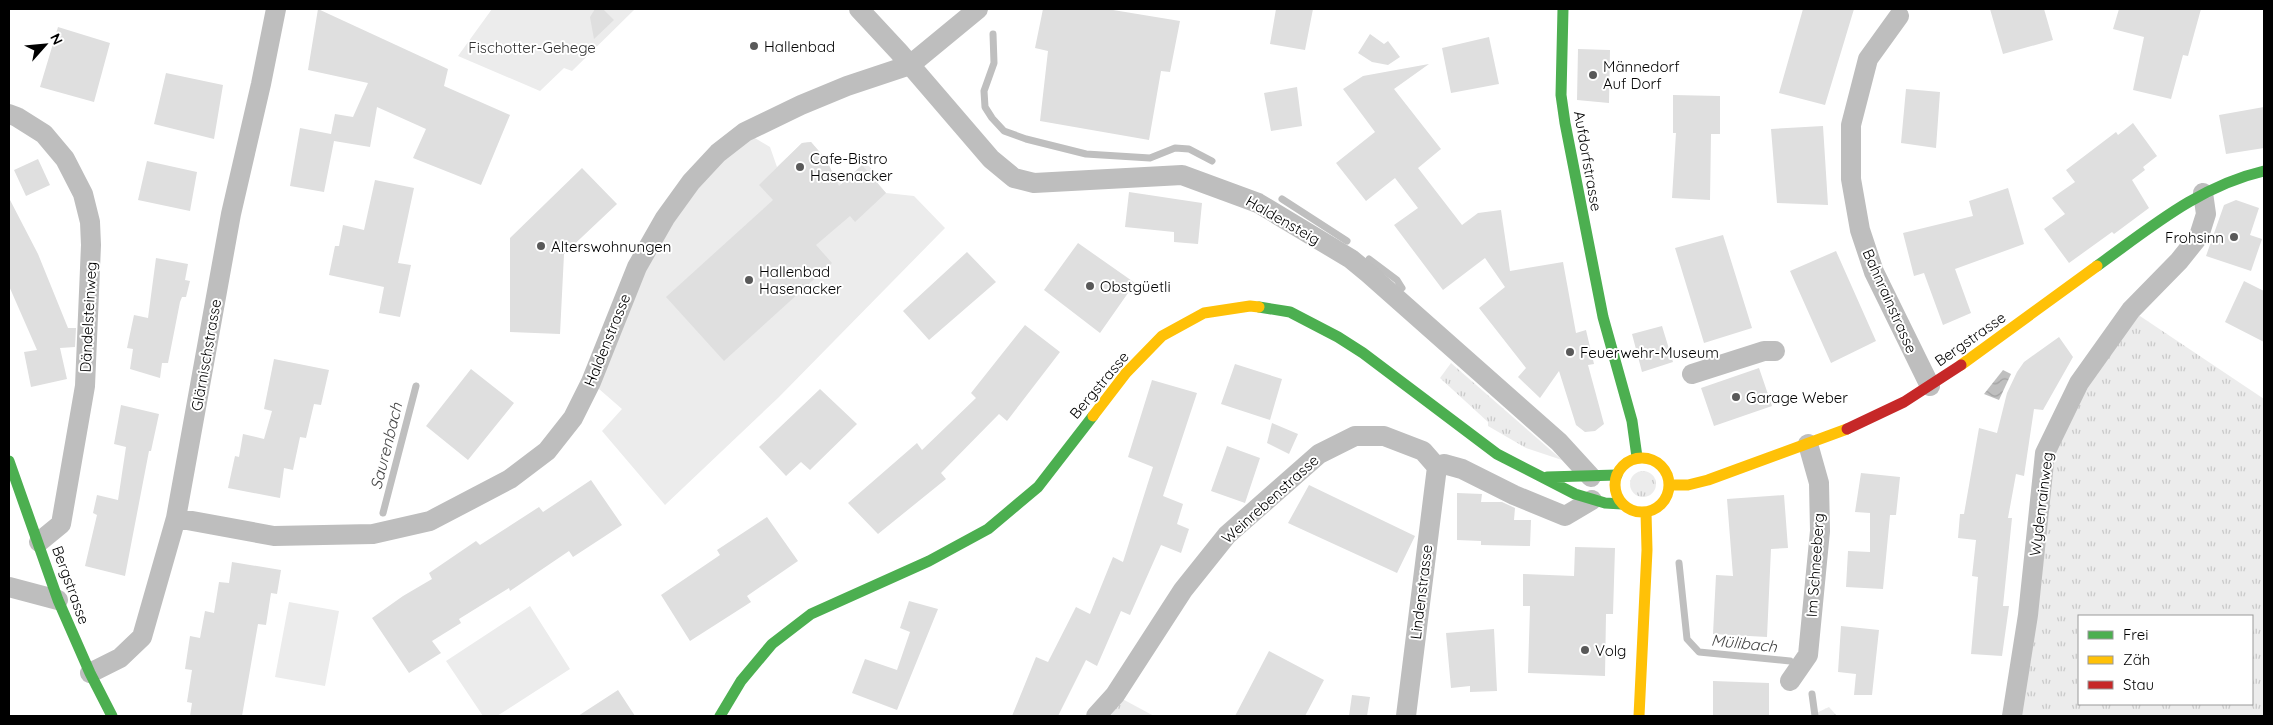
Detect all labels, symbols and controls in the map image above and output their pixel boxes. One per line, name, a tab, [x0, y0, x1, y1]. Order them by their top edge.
north arrow	[20, 20, 70, 70]
text: N	[46, 30, 67, 48]
place label: Hallenbad	[764, 37, 835, 56]
park label: Fischotter-Gehege	[468, 38, 596, 57]
marker: Hallenbad	[748, 40, 760, 52]
place label: Männedorf Auf Dorf	[1603, 57, 1680, 93]
marker: Männedorf Auf Dorf	[1587, 69, 1599, 81]
street label: Aufdorfstrasse	[1570, 109, 1606, 213]
place label: Cafe-Bistro Hasenacker	[810, 149, 893, 185]
marker: Cafe-Bistro Hasenacker	[794, 161, 806, 173]
street label: Haldensteig	[1243, 191, 1323, 249]
place label: Frohsinn	[2165, 228, 2224, 247]
marker: Frohsinn	[2228, 231, 2240, 243]
place label: Alterswohnungen	[551, 237, 671, 256]
marker: Alterswohnungen	[535, 240, 547, 252]
street label: Bahnrainstrasse	[1859, 246, 1921, 356]
street label: Dändelsteinweg	[76, 261, 100, 373]
place label: Hallenbad Hasenacker	[759, 262, 842, 298]
marker: Hallenbad Hasenacker	[743, 274, 755, 286]
place label: Obstgüetli	[1100, 277, 1171, 296]
marker: Obstgüetli	[1084, 280, 1096, 292]
street label: Haldenstrasse	[580, 291, 634, 389]
street label: Glärnischstrasse	[187, 298, 225, 412]
street label: Bergstrasse	[1931, 308, 2009, 370]
place label: Feuerwehr-Museum	[1580, 343, 1719, 362]
marker: Feuerwehr-Museum	[1564, 346, 1576, 358]
street label: Bergstrasse	[1065, 347, 1133, 423]
place label: Garage Weber	[1746, 388, 1848, 407]
marker: Garage Weber	[1730, 391, 1742, 403]
water label: Saurenbach	[366, 400, 407, 491]
street label: Weinrebenstrasse	[1218, 450, 1322, 548]
street label: Wydenrainweg	[2025, 451, 2057, 557]
street label: Im Schneeberg	[1802, 512, 1828, 618]
street label: Bergstrasse	[48, 543, 94, 627]
street label: Lindenstrasse	[1406, 543, 1436, 641]
legend	[2078, 615, 2253, 705]
text: Frei	[2123, 625, 2149, 644]
water label: Mülibach	[1710, 630, 1779, 657]
place label: Volg	[1595, 641, 1626, 660]
marker: Volg	[1579, 644, 1591, 656]
text: Zäh	[2123, 650, 2150, 669]
text: Stau	[2123, 675, 2154, 694]

